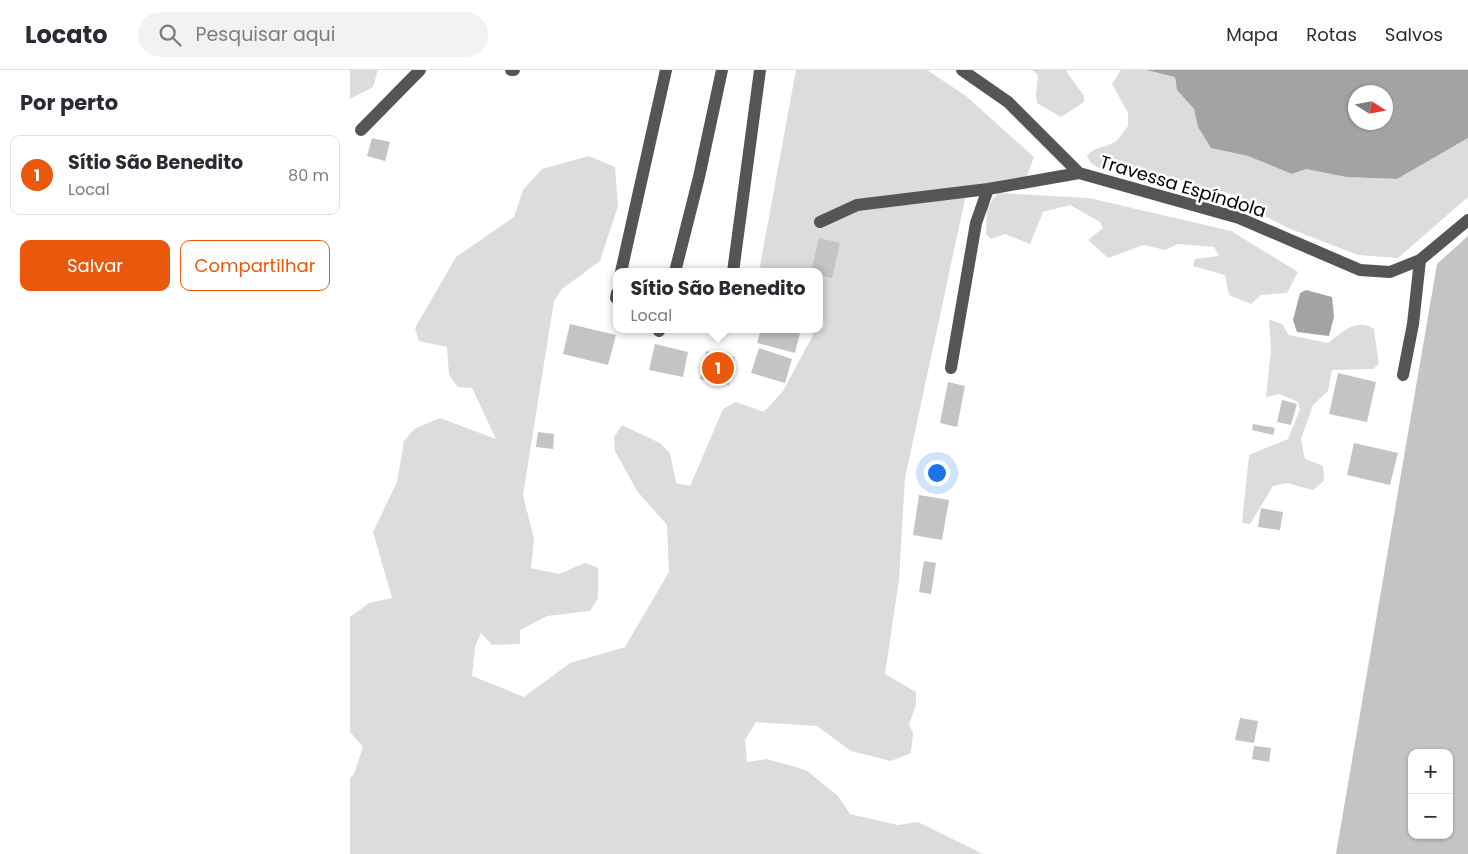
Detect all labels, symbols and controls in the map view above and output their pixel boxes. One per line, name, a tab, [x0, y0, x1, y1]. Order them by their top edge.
search box	[138, 12, 488, 57]
text: Locato	[25, 18, 108, 51]
icon: search	[156, 21, 184, 49]
text: Pesquisar aqui	[196, 21, 335, 48]
text: Mapa	[1226, 22, 1278, 47]
text: Rotas	[1306, 22, 1357, 47]
text: Salvos	[1385, 22, 1443, 47]
north arrow	[1348, 85, 1393, 130]
text: Por perto	[20, 88, 118, 117]
text: Sítio São Benedito	[68, 149, 243, 176]
street label: Travessa Espíndola	[1097, 149, 1269, 223]
text: 1	[34, 164, 40, 187]
text: 80 m	[288, 164, 329, 187]
text: Local	[68, 178, 110, 201]
button: Salvar	[20, 240, 170, 291]
button: Compartilhar	[180, 240, 330, 291]
popup	[613, 268, 823, 333]
text: Sítio São Benedito	[630, 275, 806, 302]
text: Local	[630, 304, 672, 327]
pin: 1	[702, 349, 734, 387]
your location	[924, 460, 950, 486]
map controls	[1408, 749, 1453, 839]
button: +	[1408, 749, 1453, 794]
button: −	[1408, 794, 1453, 839]

